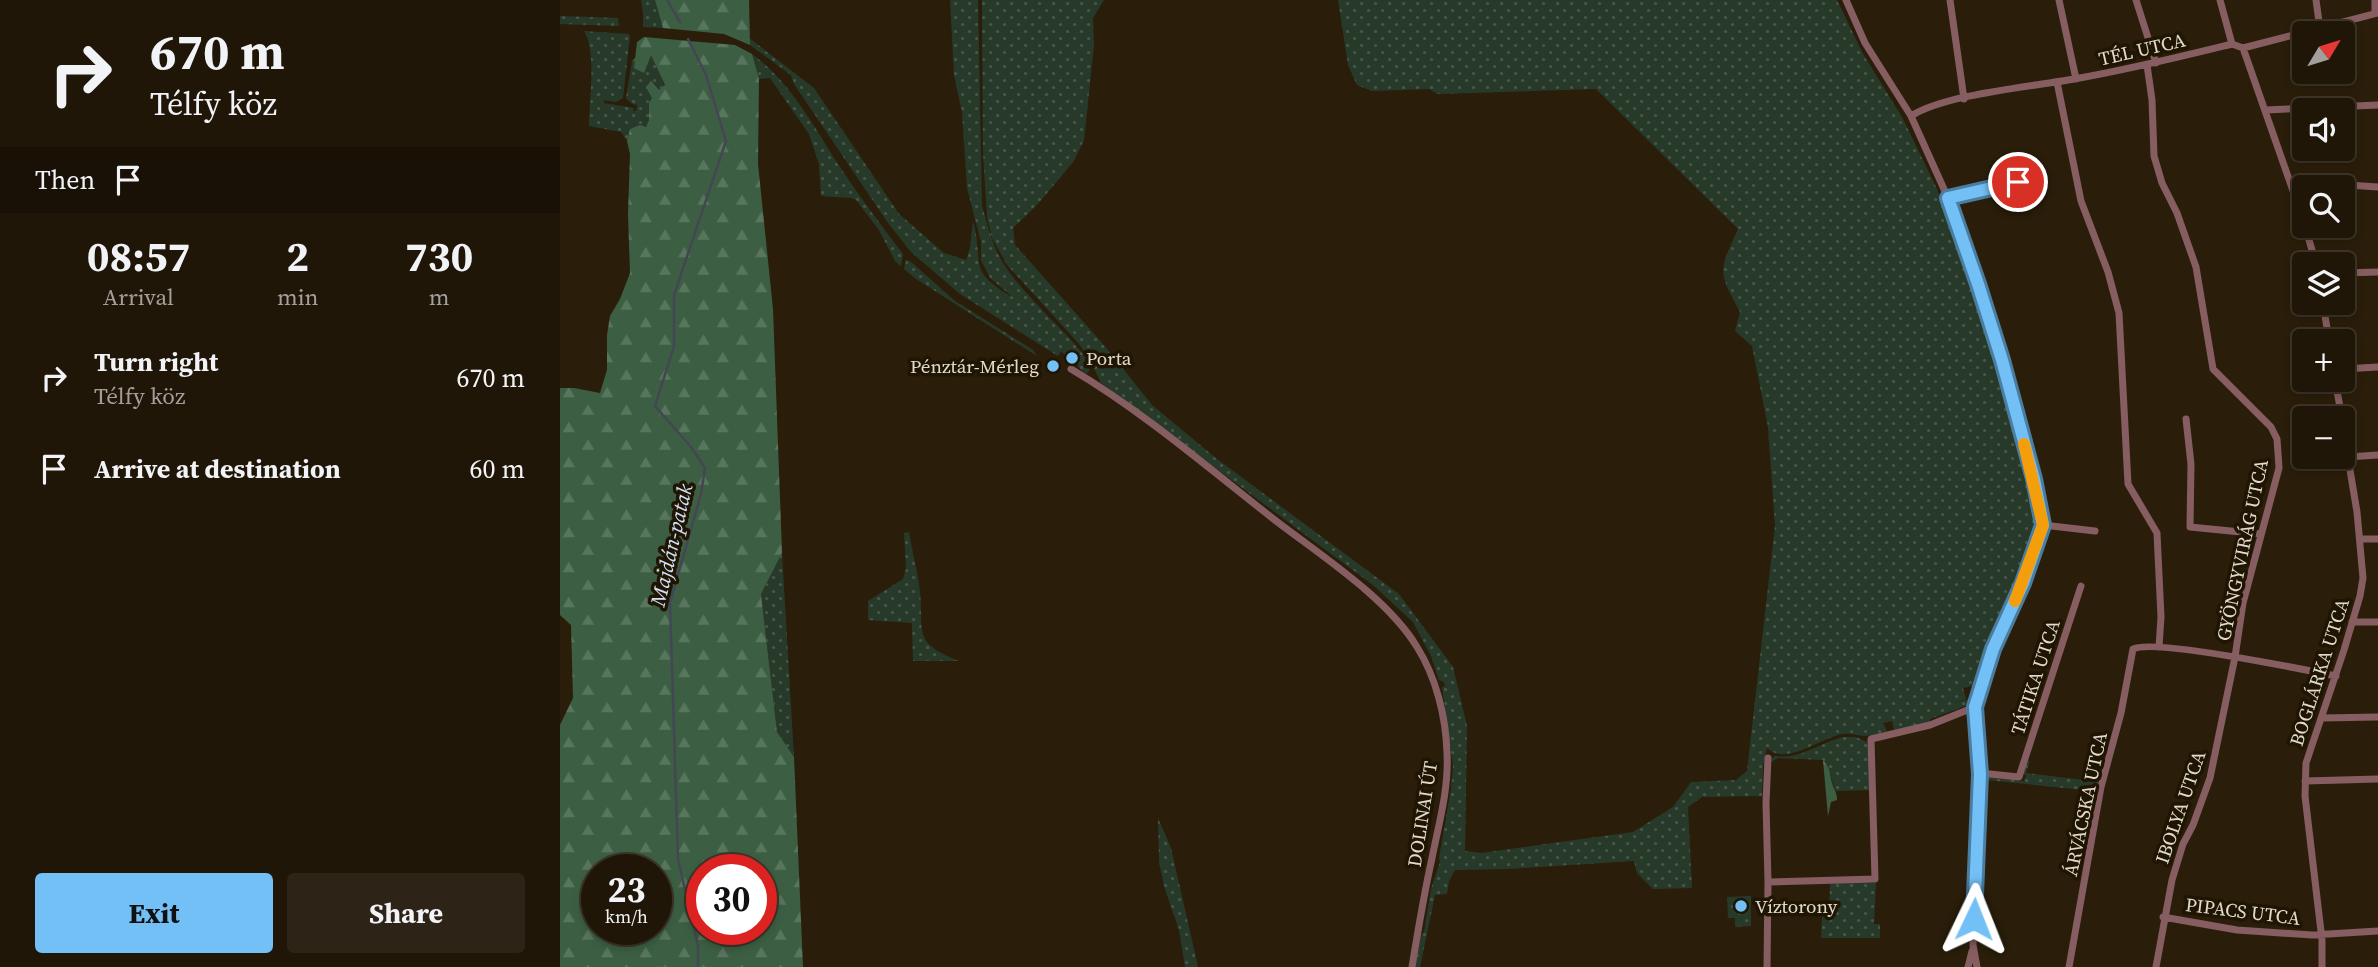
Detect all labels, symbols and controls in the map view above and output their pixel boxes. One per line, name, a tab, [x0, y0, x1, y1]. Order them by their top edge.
text: 670 m	[150, 18, 285, 85]
north arrow	[2292, 21, 2356, 84]
map controls	[2292, 21, 2355, 469]
street label: TÉL UTCA	[2096, 26, 2188, 72]
icon: right	[35, 28, 126, 119]
text: Télfy köz	[150, 82, 277, 126]
button: sound	[2292, 98, 2355, 161]
pin	[1988, 152, 2048, 212]
icon: arrive	[109, 161, 147, 199]
text: Then	[35, 162, 95, 198]
icon: arrive	[1999, 163, 2037, 201]
button: search	[2292, 175, 2355, 238]
text: 08:57	[87, 227, 190, 285]
text: 2	[286, 227, 309, 285]
text: 730	[405, 227, 473, 285]
button: layers	[2292, 252, 2355, 315]
text: Arrival	[103, 281, 174, 313]
text: min	[277, 281, 318, 313]
text: m	[429, 281, 450, 313]
button: +	[2292, 329, 2355, 392]
text: Turn right	[94, 344, 218, 380]
place label: Porta	[1086, 345, 1132, 371]
marker: Porta	[1064, 350, 1080, 366]
place label: Pénztár-Mérleg	[910, 353, 1039, 379]
marker: Pénztár-Mérleg	[1045, 358, 1061, 374]
icon: right	[35, 359, 73, 397]
text: 670 m	[457, 360, 525, 396]
text: Télfy köz	[94, 380, 185, 412]
button: −	[2292, 406, 2355, 469]
icon: arrive	[35, 450, 73, 488]
text: Arrive at destination	[94, 451, 341, 487]
text: 60 m	[470, 451, 525, 487]
street label: GYÖNGYVIRÁG UTCA	[2210, 456, 2274, 643]
water label: Majdán-patak	[643, 481, 699, 610]
street label: BOGLÁRKA UTCA	[2283, 595, 2355, 749]
street label: TÁTIKA UTCA	[2004, 616, 2066, 738]
street label: ÁRVÁCSKA UTCA	[2057, 729, 2113, 879]
street label: IBOLYA UTCA	[2149, 747, 2212, 867]
street label: DOLINAI ÚT	[1401, 759, 1443, 869]
speed limit sign: 30	[686, 854, 777, 945]
text: 23	[608, 866, 645, 914]
button: Exit	[35, 873, 273, 953]
button: Share	[287, 873, 525, 953]
position arrow	[1937, 882, 2011, 956]
street label: PIPACS UTCA	[2184, 891, 2302, 931]
place label: Víztorony	[1755, 893, 1837, 919]
marker: Víztorony	[1733, 898, 1749, 914]
text: km/h	[605, 904, 648, 929]

